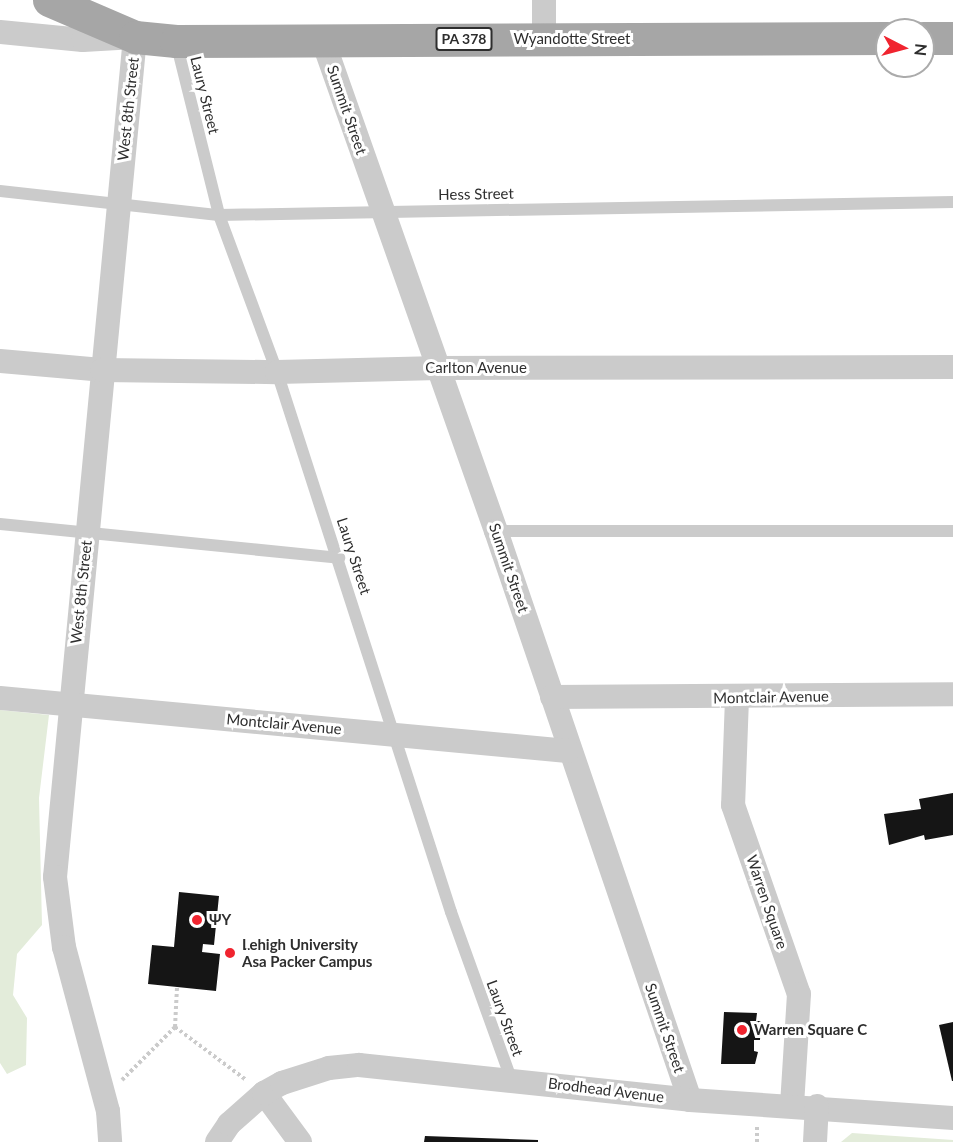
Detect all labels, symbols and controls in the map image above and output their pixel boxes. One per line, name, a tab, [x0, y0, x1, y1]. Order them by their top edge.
north arrow	[875, 18, 935, 78]
road number: PA 378	[434, 28, 494, 50]
street label: Wyandotte Street	[514, 30, 630, 48]
text: N	[911, 43, 932, 57]
street label: Laury Street	[187, 54, 223, 136]
street label: West 8th Street	[114, 56, 142, 162]
street label: Summit Street	[323, 63, 371, 157]
street label: Hess Street	[438, 184, 514, 204]
street label: Carlton Avenue	[425, 359, 527, 377]
street label: Laury Street	[333, 515, 375, 597]
street label: Summit Street	[485, 521, 533, 615]
street label: West 8th Street	[67, 539, 95, 645]
street label: Montclair Avenue	[713, 687, 829, 707]
street label: Montclair Avenue	[225, 710, 343, 738]
street label: Warren Square	[742, 853, 792, 951]
place label: ΨΥ	[209, 911, 231, 929]
marker: ΨΥ	[190, 913, 204, 927]
place label: Lehigh University Asa Packer Campus	[242, 935, 373, 970]
marker: Lehigh University Asa Packer Campus	[223, 946, 237, 960]
street label: Laury Street	[483, 977, 527, 1059]
street label: Summit Street	[641, 981, 689, 1075]
place label: Warren Square C	[754, 1021, 867, 1039]
marker: Warren Square C	[735, 1023, 749, 1037]
street label: Brodhead Avenue	[547, 1074, 665, 1106]

